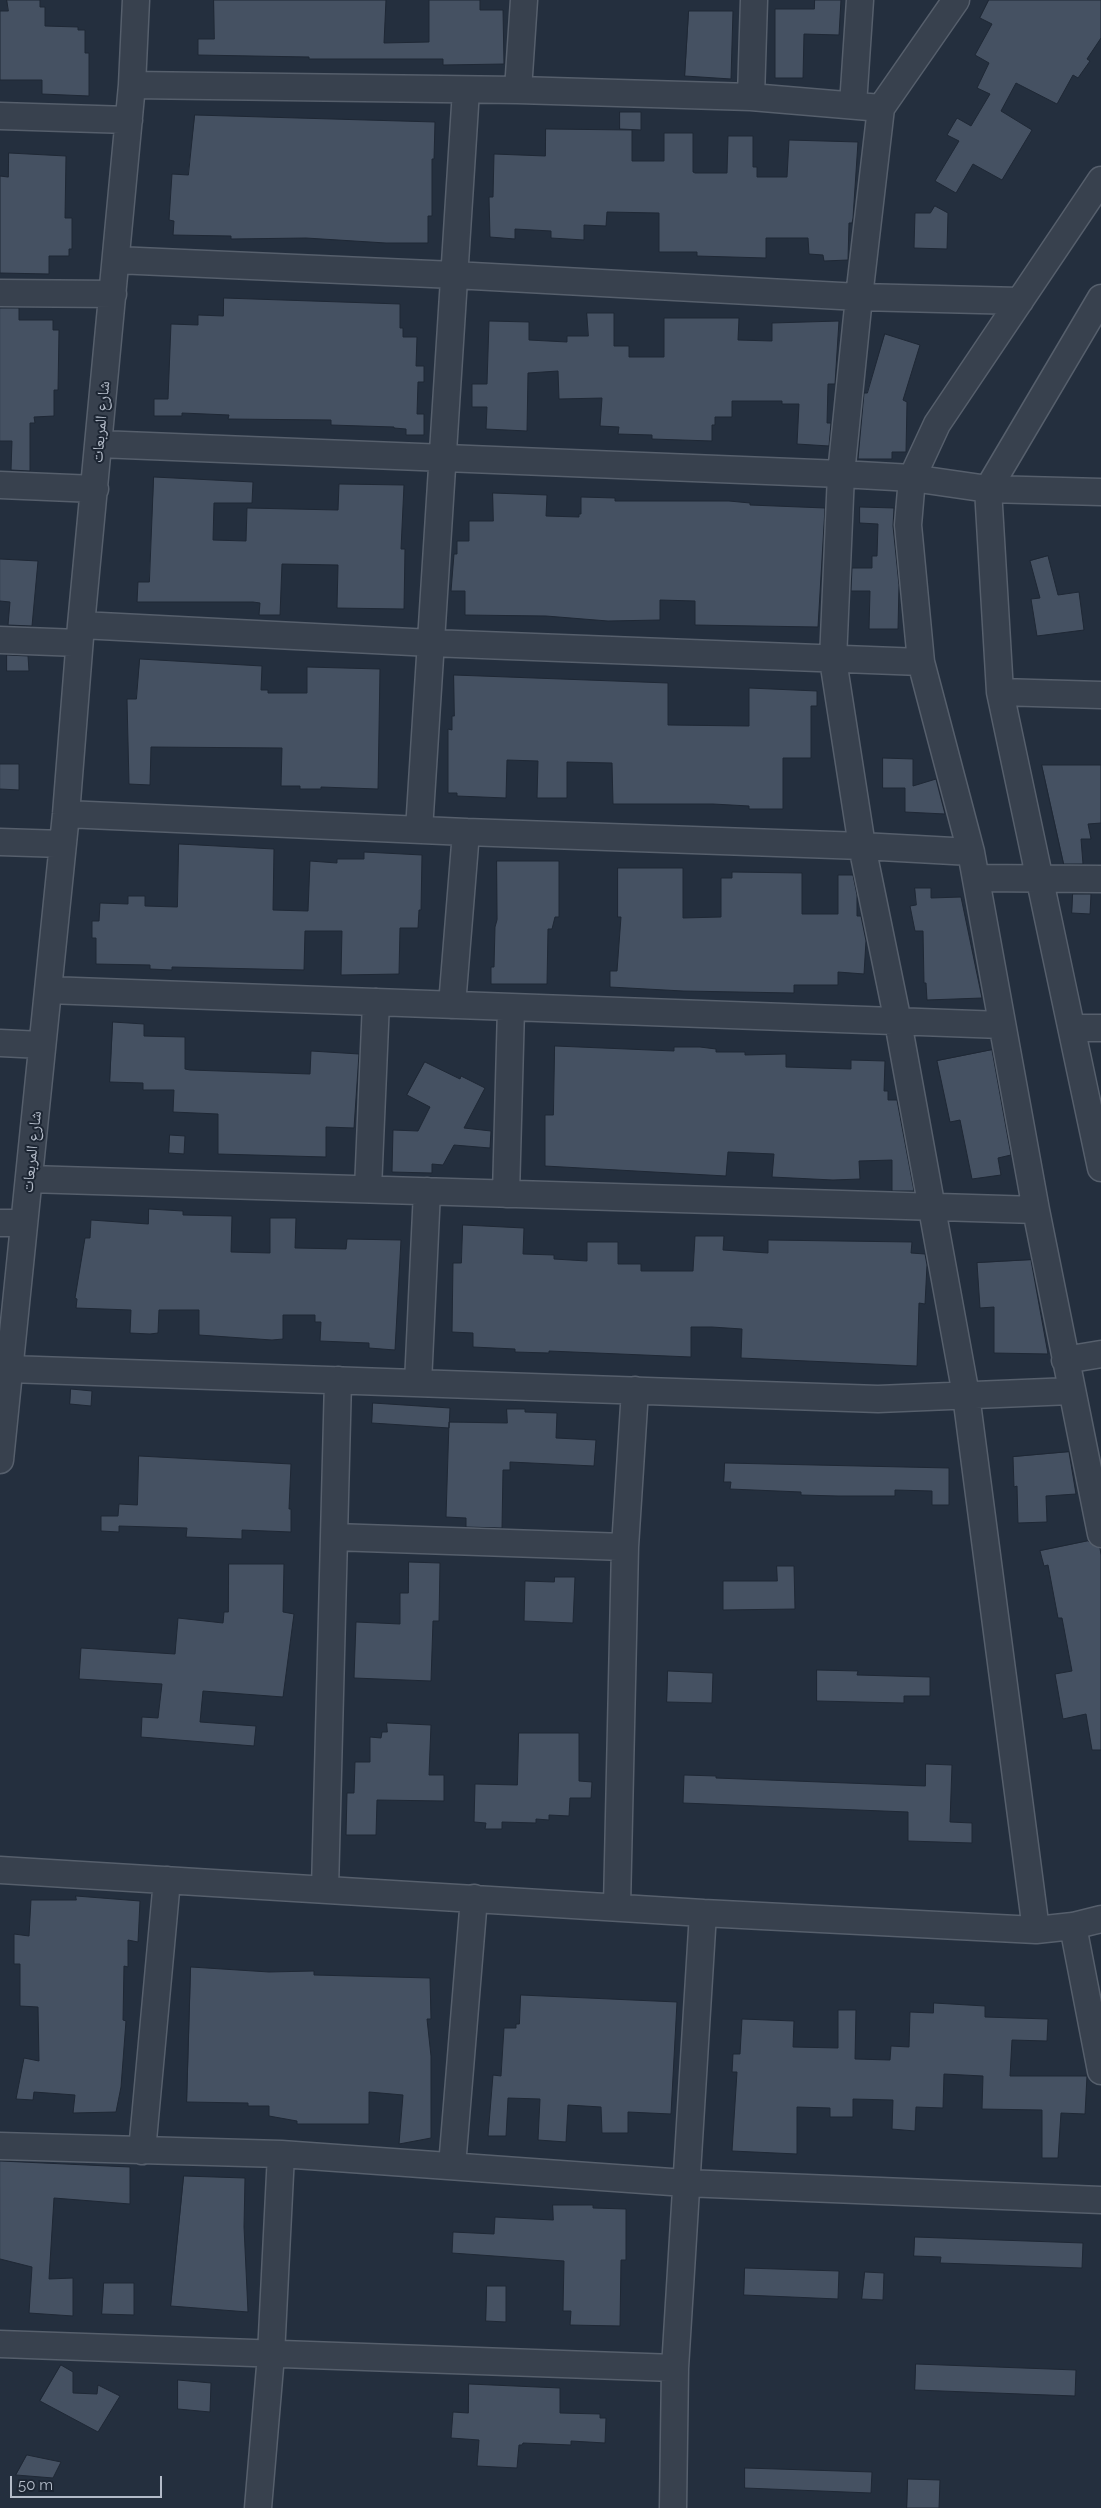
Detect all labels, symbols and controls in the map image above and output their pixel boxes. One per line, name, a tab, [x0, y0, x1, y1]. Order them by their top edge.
street label: شارع المربعات	[88, 380, 114, 464]
street label: شارع المربعات	[18, 1110, 46, 1194]
scale bar	[12, 2466, 165, 2498]
text: 50 m	[18, 2476, 53, 2494]

